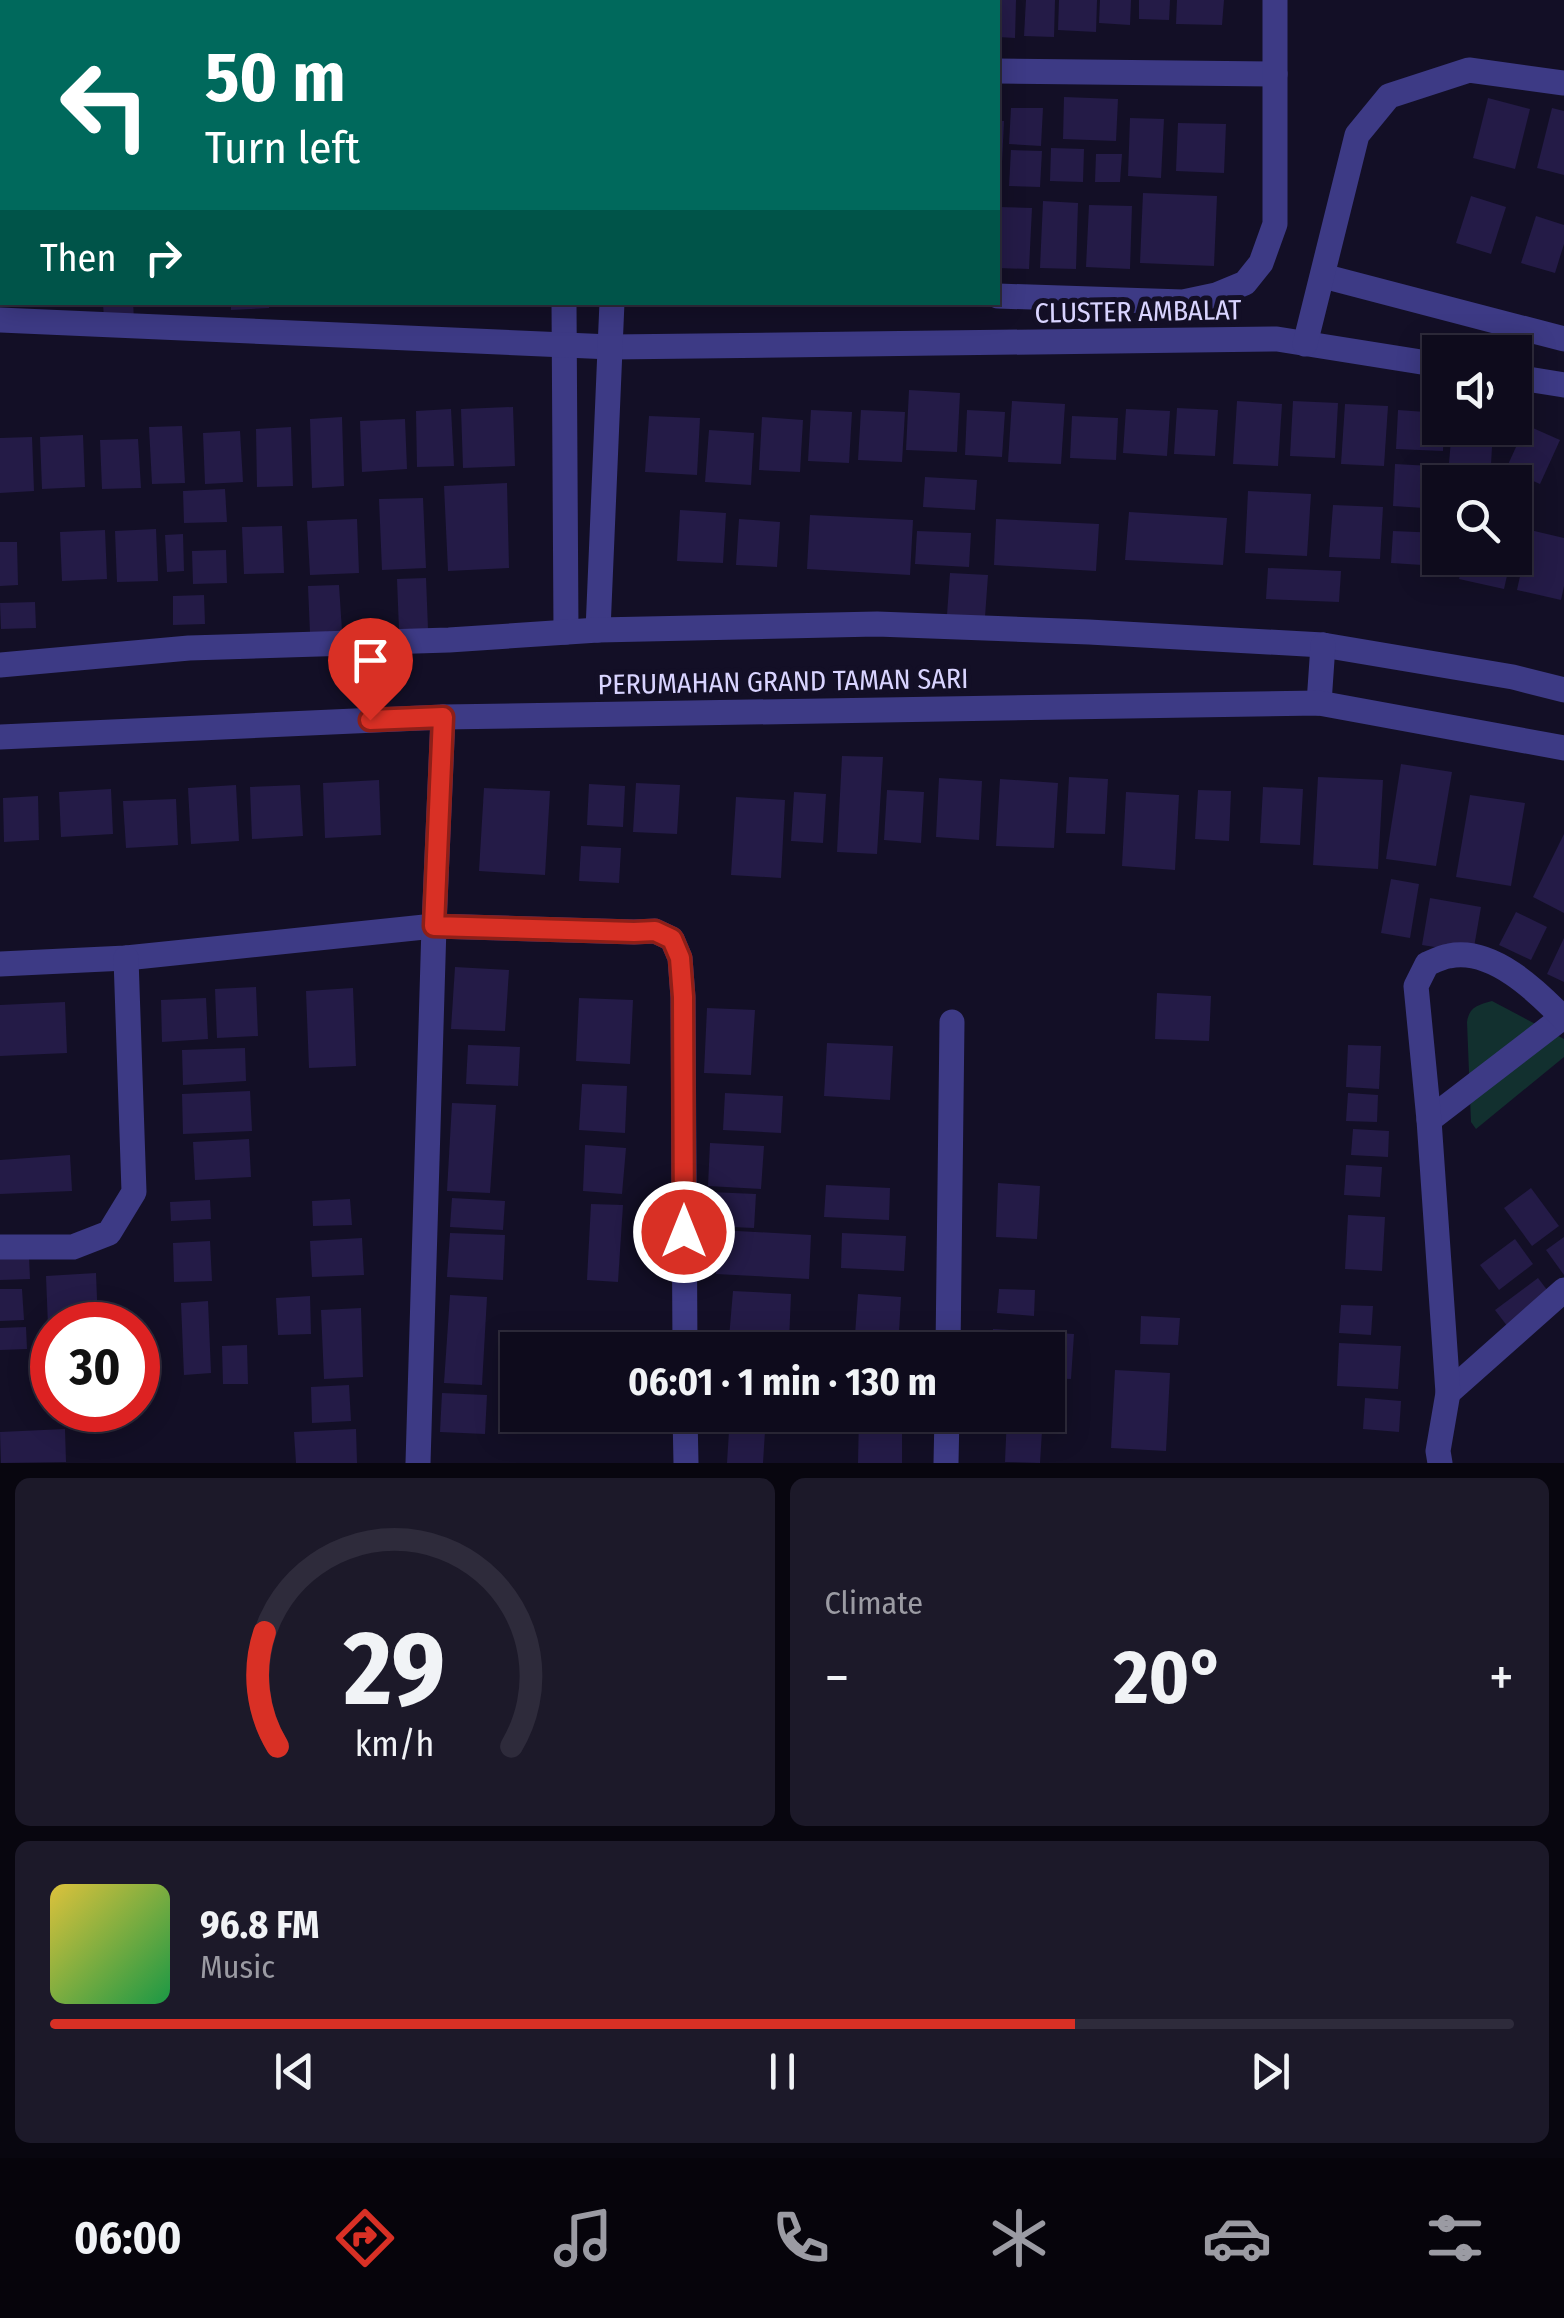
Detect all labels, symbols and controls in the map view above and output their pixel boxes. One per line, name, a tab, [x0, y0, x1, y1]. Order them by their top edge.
text: 50 m	[205, 36, 346, 120]
icon: left	[40, 40, 170, 170]
text: Turn left	[205, 121, 360, 175]
icon: right	[136, 230, 191, 285]
text: Then	[40, 235, 116, 281]
street label: CLUSTER AMBALAT	[1034, 293, 1242, 330]
map controls	[1422, 335, 1532, 575]
button: sound	[1422, 335, 1532, 445]
button: search	[1422, 465, 1532, 575]
pin	[328, 618, 413, 721]
icon: arrive	[343, 633, 398, 688]
street label: PERUMAHAN GRAND TAMAN SARI	[597, 662, 969, 701]
position arrow	[632, 1180, 736, 1284]
speed limit sign: 30	[30, 1302, 160, 1432]
text: 06:01 · 1 min · 130 m	[628, 1359, 937, 1405]
text: Climate	[825, 1584, 923, 1622]
text: 29	[343, 1607, 445, 1732]
text: 20°	[1114, 1633, 1225, 1723]
text: −	[825, 1645, 849, 1711]
text: +	[1489, 1645, 1514, 1711]
text: km/h	[355, 1723, 435, 1765]
text: 96.8 FM	[200, 1902, 319, 1948]
text: Music	[200, 1948, 275, 1986]
icon: previous	[267, 2044, 322, 2099]
icon: pause	[755, 2044, 810, 2099]
icon: next	[1243, 2044, 1298, 2099]
icon: directions	[330, 2203, 400, 2273]
icon: music	[548, 2203, 618, 2273]
icon: phone	[766, 2203, 836, 2273]
icon: climate	[984, 2203, 1054, 2273]
icon: car	[1202, 2203, 1272, 2273]
icon: filters	[1420, 2203, 1490, 2273]
text: 06:00	[74, 2211, 182, 2265]

